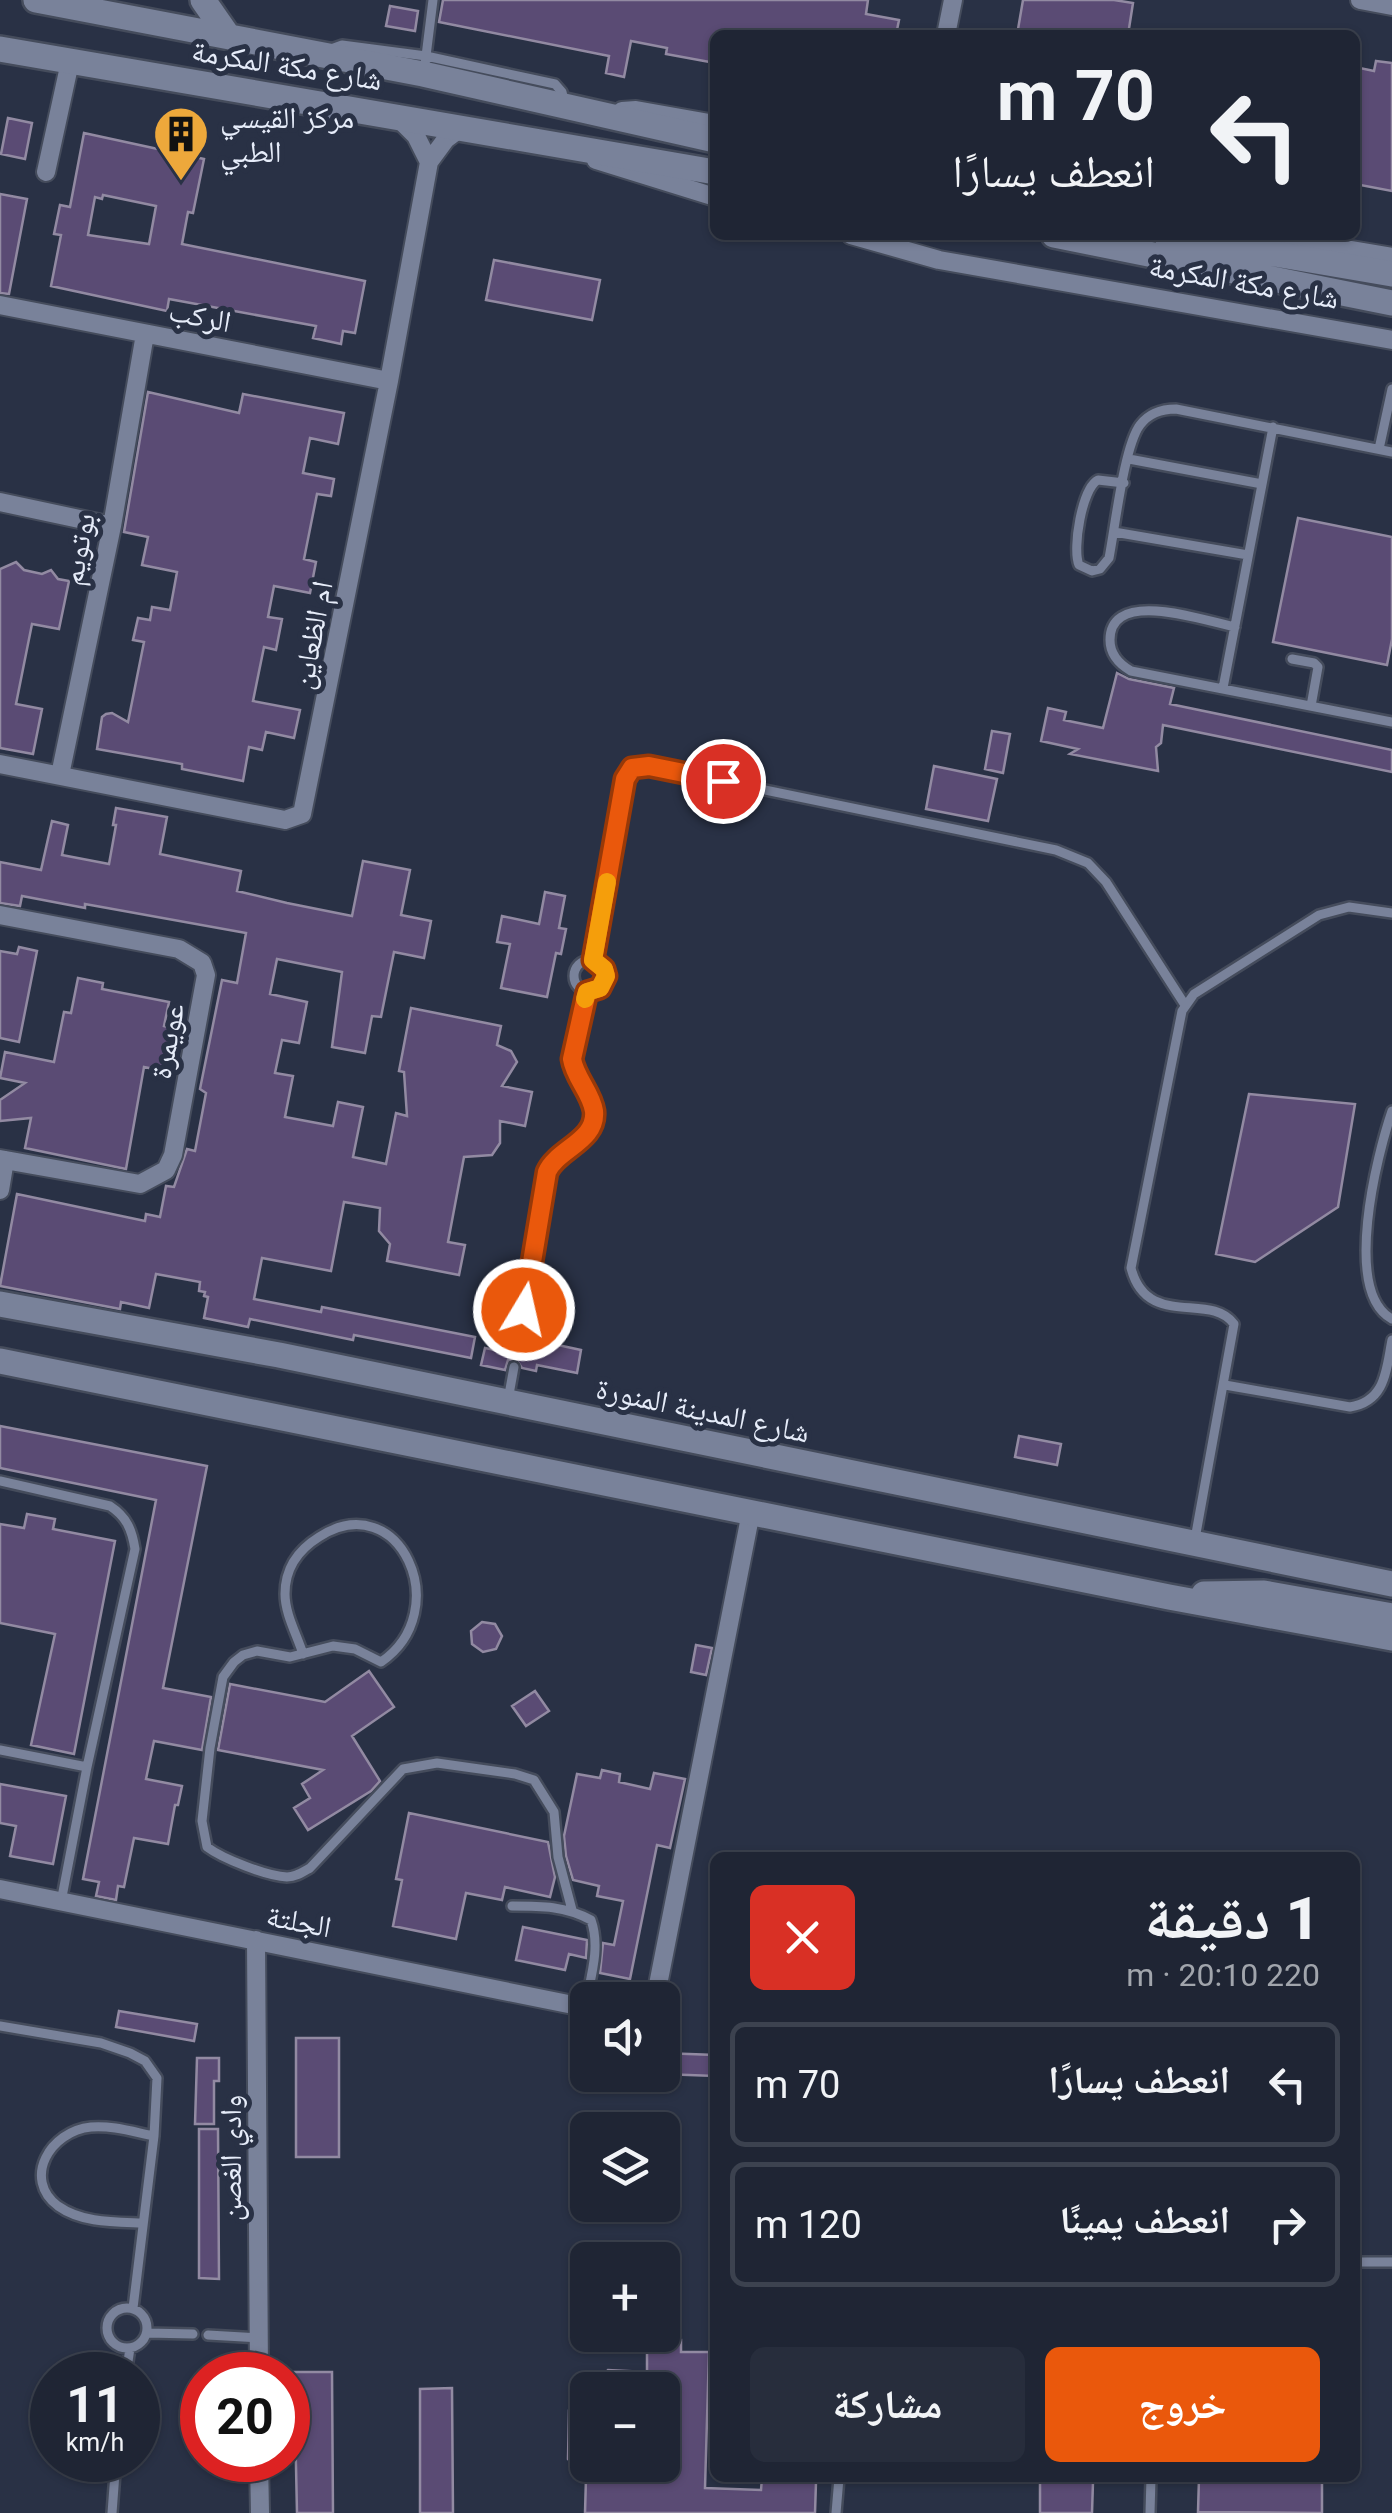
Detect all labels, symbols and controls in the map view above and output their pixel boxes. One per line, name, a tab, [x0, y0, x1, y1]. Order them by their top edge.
street label: شارع مكة المكرمة	[189, 33, 385, 99]
text: 70 m	[997, 55, 1155, 137]
icon: left	[1190, 70, 1320, 200]
place label: مركز القيسي الطبي	[220, 100, 354, 175]
building icon: مركز القيسي الطبي	[151, 104, 211, 183]
text: انعطف يسارًا	[952, 145, 1155, 198]
street label: شارع مكة المكرمة	[1146, 248, 1342, 318]
street label: الركب	[166, 293, 234, 339]
street label: بوتويم	[54, 510, 105, 589]
street label: ام الظعاين	[284, 578, 342, 692]
pin	[681, 739, 766, 824]
icon: arrive	[696, 754, 751, 809]
street label: عويمرة	[143, 1000, 191, 1082]
position arrow	[472, 1258, 576, 1362]
street label: شارع المدينة المنورة	[593, 1370, 813, 1452]
text: 1 دقيقة	[1144, 1883, 1320, 1954]
button: close	[750, 1885, 855, 1990]
street label: الجلتة	[264, 1898, 334, 1944]
text: 220 m · 20:10	[1126, 1956, 1320, 1994]
map controls	[570, 1982, 680, 2482]
button: sound	[570, 1982, 680, 2092]
icon: left	[1260, 2057, 1315, 2112]
text: انعطف يسارًا	[1048, 2058, 1230, 2102]
text: 70 m	[755, 2063, 840, 2107]
street label: وادي الغصن	[213, 2095, 254, 2221]
button: layers	[570, 2112, 680, 2222]
icon: right	[1260, 2197, 1315, 2252]
text: انعطف يمينًا	[1059, 2198, 1230, 2242]
text: 120 m	[755, 2203, 862, 2247]
button: +	[570, 2242, 680, 2352]
button: مشاركة	[750, 2347, 1025, 2462]
button: خروج	[1045, 2347, 1320, 2462]
speed limit sign: 20	[180, 2352, 310, 2482]
button: −	[570, 2372, 680, 2482]
text: 11	[66, 2376, 124, 2434]
text: km/h	[66, 2428, 124, 2457]

